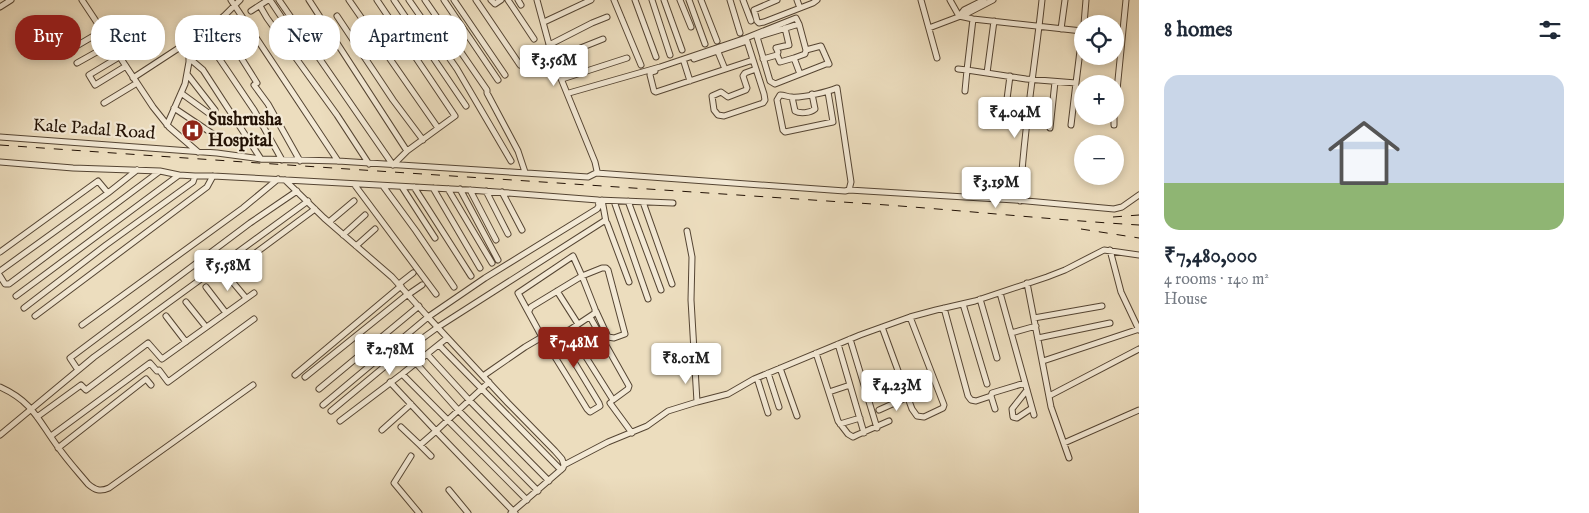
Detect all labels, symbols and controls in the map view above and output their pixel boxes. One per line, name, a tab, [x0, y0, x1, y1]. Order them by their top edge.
chip: Buy	[15, 15, 81, 60]
chip: Rent	[91, 15, 165, 60]
chip: Filters	[175, 15, 259, 60]
chip: New	[269, 15, 340, 60]
chip: Apartment	[350, 15, 467, 60]
map controls	[1074, 15, 1124, 185]
button: locate	[1074, 15, 1124, 65]
icon: filters	[1536, 16, 1564, 44]
text: 8 homes	[1164, 17, 1232, 44]
pin: ₹3.56M	[513, 44, 595, 87]
text: ₹3.56M	[531, 51, 577, 71]
button: +	[1074, 75, 1124, 125]
pin: ₹4.04M	[974, 96, 1056, 139]
text: ₹4.04M	[989, 103, 1041, 123]
icon: home	[1319, 108, 1409, 198]
place label: Sushrusha Hospital	[208, 109, 283, 153]
street label: Kale Padal Road	[32, 114, 156, 146]
hospital icon: Sushrusha Hospital	[180, 118, 204, 142]
button: −	[1074, 135, 1124, 185]
pin: ₹3.19M	[955, 166, 1037, 209]
text: ₹3.19M	[973, 173, 1019, 193]
text: ₹7,480,000	[1164, 243, 1257, 270]
pin: ₹5.58M	[187, 250, 269, 292]
text: ₹5.58M	[205, 256, 251, 276]
text: 4 rooms · 140 m²	[1164, 270, 1269, 290]
text: House	[1164, 290, 1207, 310]
pin: ₹7.48M	[533, 326, 615, 369]
text: ₹7.48M	[549, 333, 599, 353]
pin: ₹2.78M	[349, 334, 431, 376]
text: ₹2.78M	[366, 340, 414, 360]
pin: ₹8.01M	[645, 342, 727, 385]
text: ₹8.01M	[662, 349, 710, 369]
pin: ₹4.23M	[856, 370, 938, 412]
text: ₹4.23M	[872, 376, 922, 396]

